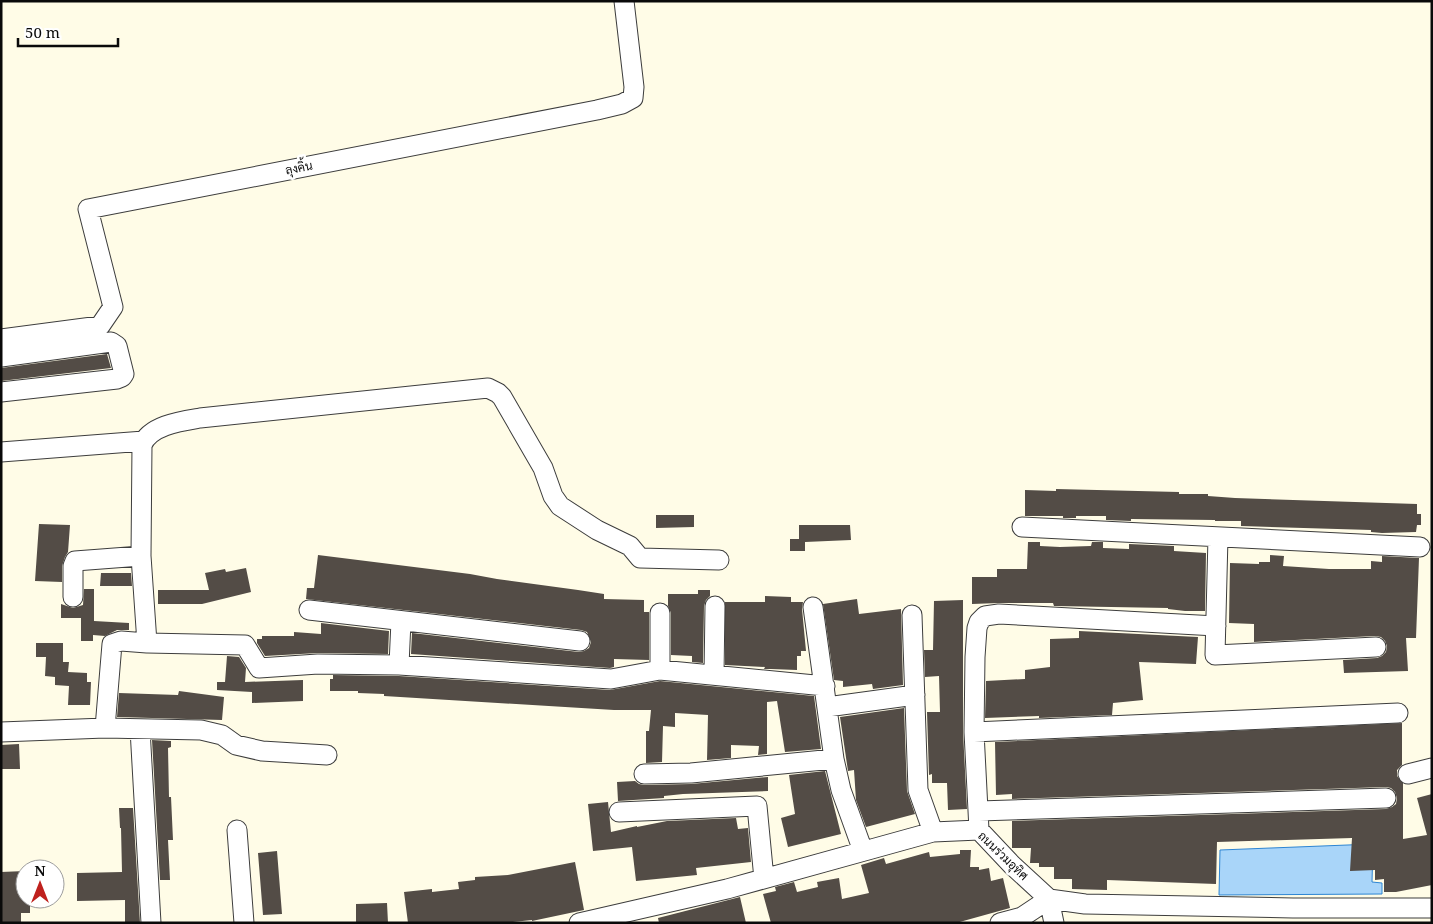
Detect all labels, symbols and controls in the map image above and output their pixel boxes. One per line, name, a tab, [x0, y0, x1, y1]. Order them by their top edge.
scale bar	[18, 15, 118, 47]
text: 50 m	[25, 22, 60, 42]
street label: ลุงคิ้น	[284, 155, 314, 179]
street label: ถนนร่วมอุทิศ	[974, 827, 1032, 885]
north arrow	[15, 859, 65, 909]
text: N	[34, 861, 46, 880]

